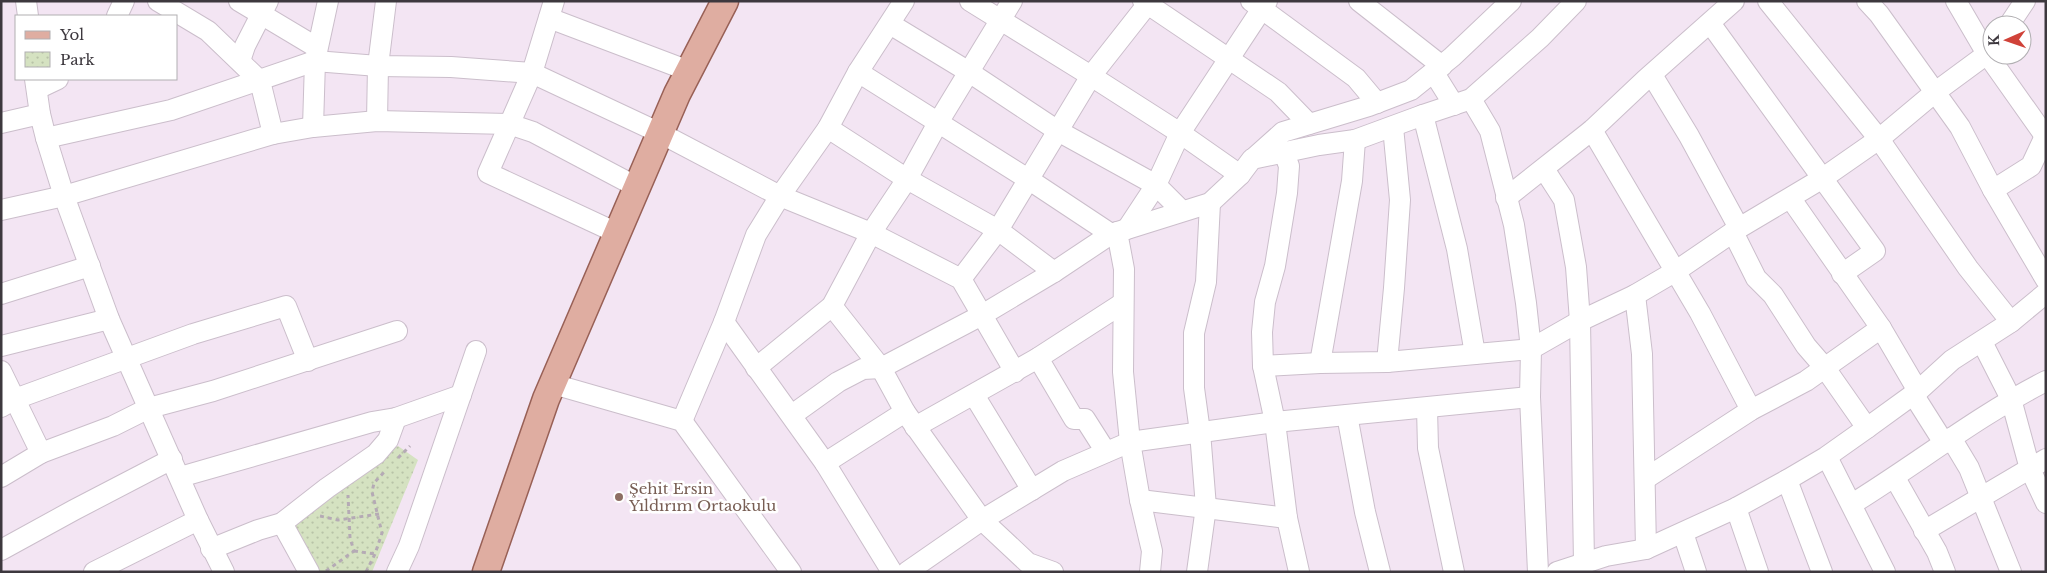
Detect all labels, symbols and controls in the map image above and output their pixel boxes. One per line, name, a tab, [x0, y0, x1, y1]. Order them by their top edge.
legend	[15, 15, 178, 80]
north arrow	[1982, 15, 2032, 65]
text: Yol	[59, 25, 84, 44]
text: K	[1985, 34, 2003, 47]
text: Park	[60, 50, 96, 69]
place label: Şehit Ersin Yıldırım Ortaokulu	[628, 479, 776, 515]
marker: Şehit Ersin Yıldırım Ortaokulu	[613, 491, 625, 503]

